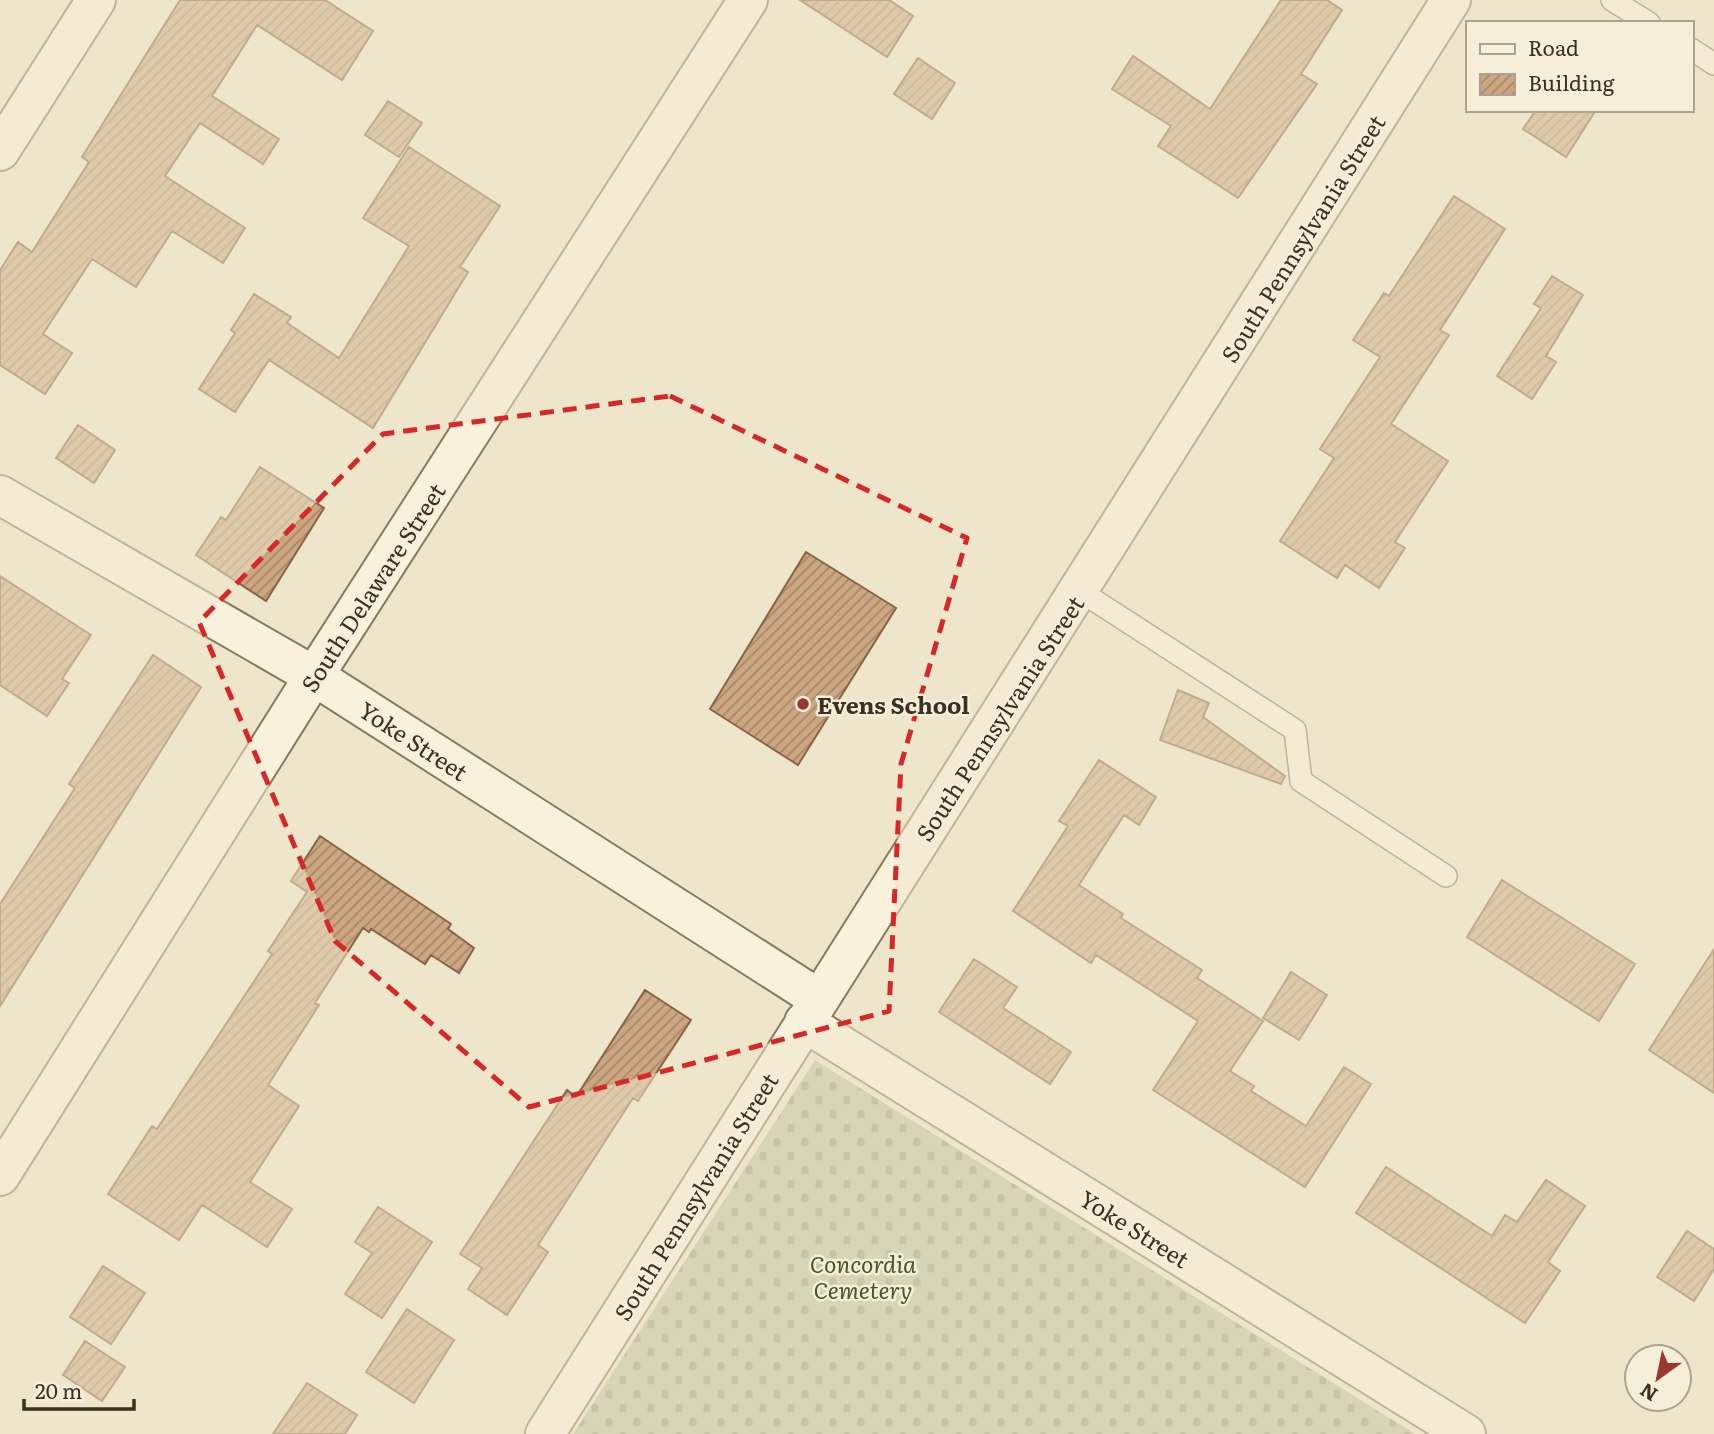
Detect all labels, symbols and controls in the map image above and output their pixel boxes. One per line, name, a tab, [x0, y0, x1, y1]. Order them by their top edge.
legend	[1466, 21, 1693, 112]
text: Road	[1528, 31, 1579, 62]
text: Building	[1528, 66, 1615, 97]
street label: South Pennsylvania Street	[1212, 107, 1393, 368]
street label: South Delaware Street	[291, 475, 453, 698]
street label: South Pennsylvania Street	[907, 588, 1092, 847]
place label: Evens School	[817, 687, 970, 721]
street label: Yoke Street	[353, 692, 476, 788]
marker: Evens School	[795, 696, 811, 712]
street label: South Pennsylvania Street	[605, 1065, 786, 1326]
street label: Yoke Street	[1074, 1181, 1197, 1276]
park label: Concordia Cemetery	[810, 1246, 916, 1306]
north arrow	[1623, 1343, 1693, 1413]
scale bar	[24, 1368, 135, 1412]
text: 20 m	[35, 1374, 82, 1405]
text: N	[1634, 1377, 1663, 1409]

